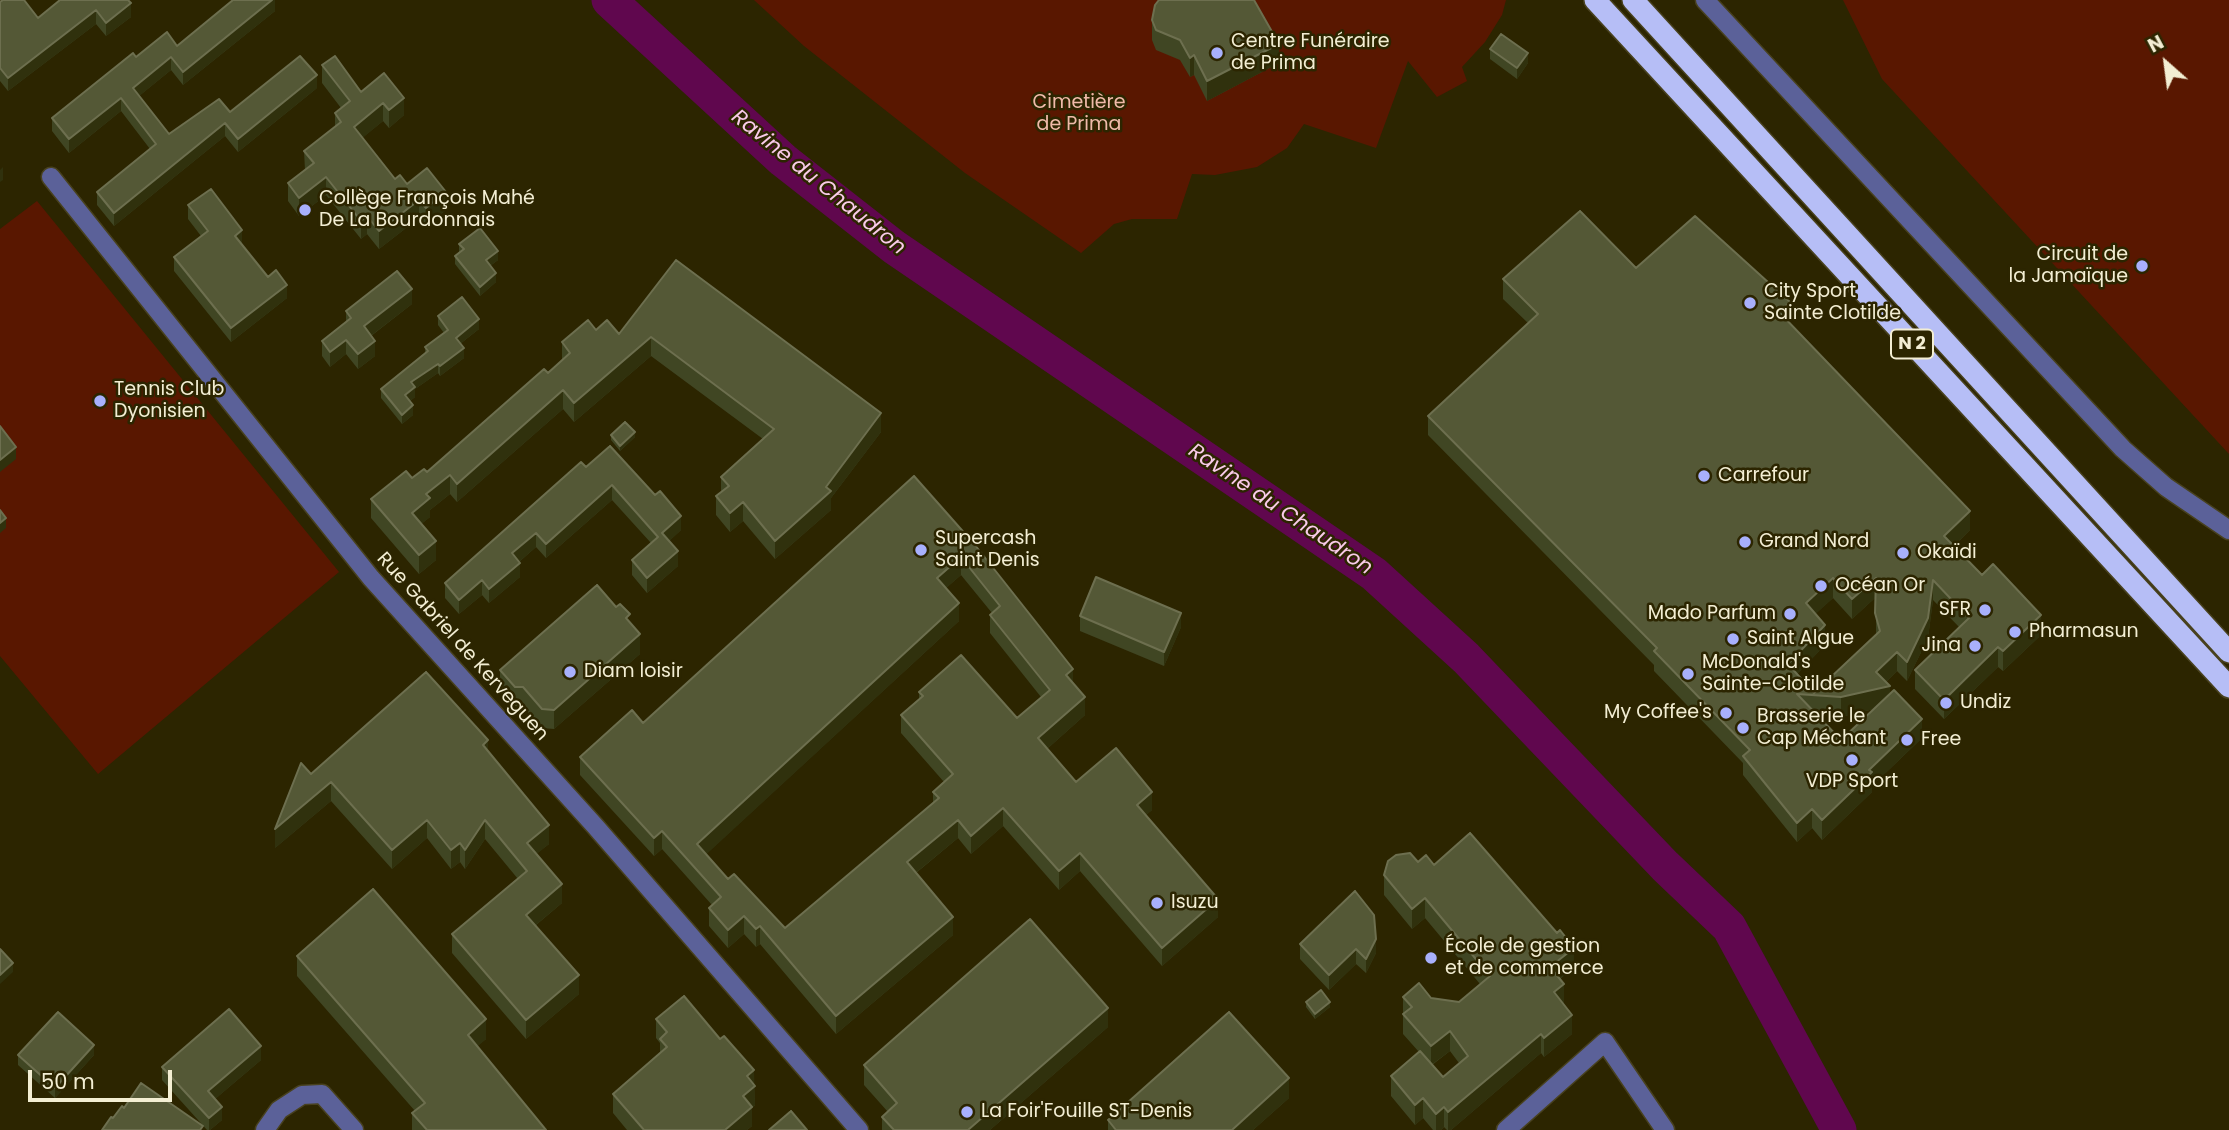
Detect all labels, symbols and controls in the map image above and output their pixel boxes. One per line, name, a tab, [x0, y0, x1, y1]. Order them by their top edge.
north arrow	[2131, 28, 2201, 98]
text: N	[2143, 29, 2169, 59]
place label: Centre Funéraire de Prima	[1231, 31, 1390, 75]
marker: Centre Funéraire de Prima	[1209, 45, 1225, 61]
park label: Cimetière de Prima	[1033, 92, 1125, 136]
water label: Ravine du Chaudron	[726, 105, 910, 261]
place label: Collège François Mahé De La Bourdonnais	[319, 188, 535, 232]
marker: Collège François Mahé De La Bourdonnais	[297, 202, 313, 218]
place label: Circuit de la Jamaïque	[2009, 244, 2128, 288]
marker: Circuit de la Jamaïque	[2134, 258, 2150, 274]
place label: City Sport Sainte Clotilde	[1764, 281, 1901, 325]
marker: City Sport Sainte Clotilde	[1742, 295, 1758, 311]
road number: N 2	[1891, 330, 1933, 358]
place label: Tennis Club Dyonisien	[114, 379, 224, 423]
marker: Tennis Club Dyonisien	[92, 393, 108, 409]
water label: Ravine du Chaudron	[1183, 439, 1377, 581]
place label: Carrefour	[1718, 465, 1809, 487]
marker: Carrefour	[1696, 468, 1712, 484]
place label: Supercash Saint Denis	[935, 528, 1040, 572]
place label: Grand Nord	[1759, 531, 1869, 553]
marker: Grand Nord	[1737, 534, 1753, 550]
marker: Supercash Saint Denis	[913, 542, 929, 558]
place label: Okaïdi	[1917, 542, 1977, 564]
marker: Okaïdi	[1895, 545, 1911, 561]
street label: Rue Gabriel de Kerveguen	[371, 548, 553, 746]
place label: Océan Or	[1835, 575, 1925, 597]
marker: Océan Or	[1813, 578, 1829, 594]
place label: SFR	[1939, 599, 1971, 621]
marker: SFR	[1977, 602, 1993, 618]
place label: Mado Parfum	[1648, 603, 1776, 625]
marker: Mado Parfum	[1782, 606, 1798, 622]
place label: Pharmasun	[2029, 621, 2139, 643]
marker: Pharmasun	[2007, 624, 2023, 640]
place label: Saint Algue	[1747, 628, 1854, 650]
marker: Saint Algue	[1725, 631, 1741, 647]
place label: Jina	[1921, 635, 1961, 657]
marker: Jina	[1967, 638, 1983, 654]
place label: McDonald's Sainte-Clotilde	[1702, 652, 1844, 696]
place label: Diam loisir	[584, 661, 683, 683]
marker: Diam loisir	[562, 664, 578, 680]
marker: McDonald's Sainte-Clotilde	[1680, 666, 1696, 682]
place label: Undiz	[1960, 692, 2011, 714]
marker: Undiz	[1938, 695, 1954, 711]
place label: My Coffee's	[1604, 702, 1712, 724]
marker: My Coffee's	[1718, 705, 1734, 721]
place label: Brasserie le Cap Méchant	[1757, 706, 1886, 750]
marker: Brasserie le Cap Méchant	[1735, 720, 1751, 736]
place label: Free	[1921, 729, 1961, 751]
marker: Free	[1899, 732, 1915, 748]
marker: VDP Sport	[1844, 752, 1860, 768]
place label: VDP Sport	[1806, 771, 1898, 793]
place label: Isuzu	[1171, 892, 1219, 914]
marker: Isuzu	[1149, 895, 1165, 911]
place label: École de gestion et de commerce	[1445, 936, 1603, 980]
marker: École de gestion et de commerce	[1423, 950, 1439, 966]
scale bar	[32, 1056, 175, 1100]
text: 50 m	[41, 1067, 95, 1096]
place label: La Foir'Fouille ST-Denis	[981, 1101, 1192, 1123]
marker: La Foir'Fouille ST-Denis	[959, 1104, 975, 1120]

